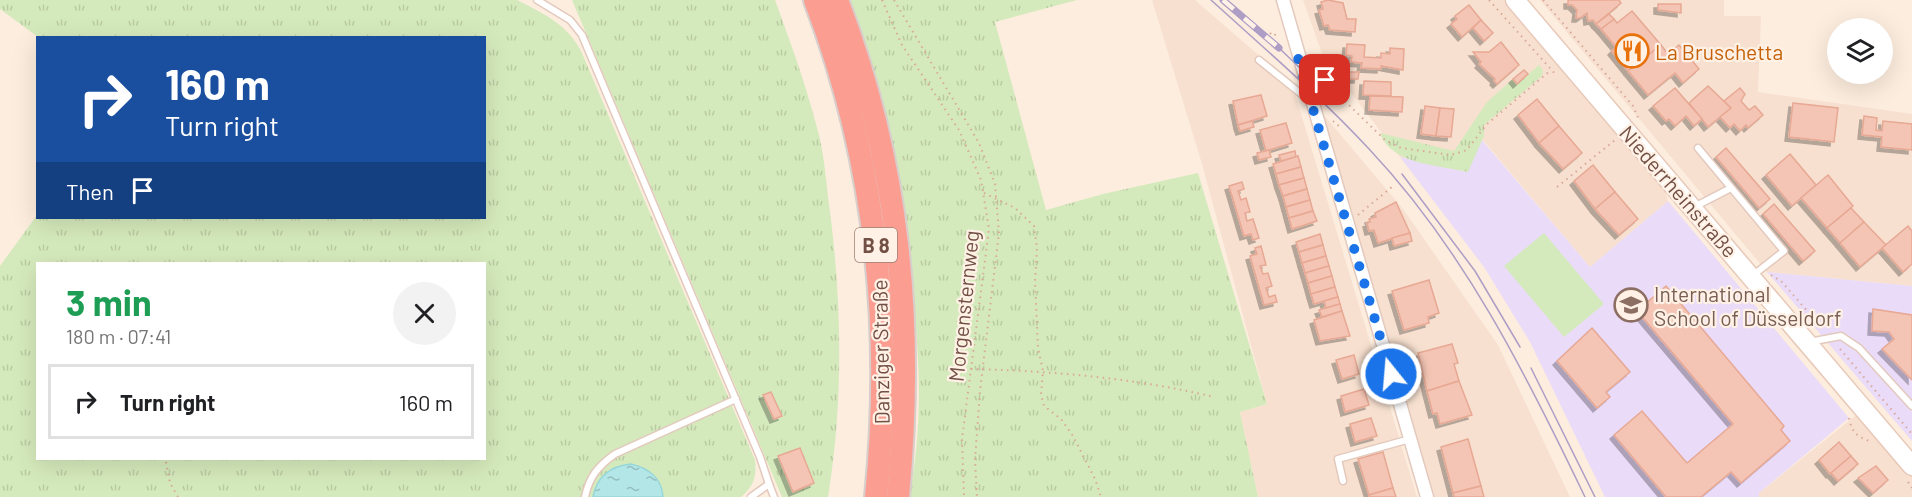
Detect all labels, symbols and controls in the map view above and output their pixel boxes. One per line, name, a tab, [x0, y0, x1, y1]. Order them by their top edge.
map controls	[1827, 18, 1893, 84]
button: layers	[1827, 18, 1893, 84]
restaurant icon: La Bruschetta	[1614, 33, 1650, 69]
place label: La Bruschetta	[1655, 39, 1783, 64]
pin	[1299, 54, 1350, 105]
text: 160 m	[165, 58, 270, 108]
icon: right	[66, 60, 144, 138]
icon: arrive	[1308, 63, 1341, 96]
text: Turn right	[165, 109, 279, 141]
street label: Niederrheinstraße	[1615, 120, 1743, 262]
icon: arrive	[126, 174, 159, 207]
text: Then	[66, 178, 114, 204]
road number: B 8	[855, 228, 897, 262]
street label: Morgensternweg	[943, 229, 983, 383]
street label: Danziger Straße	[866, 279, 894, 425]
text: 3 min	[66, 280, 152, 323]
place label: International School of Düsseldorf	[1654, 281, 1842, 330]
button: close	[393, 282, 456, 345]
school or university icon: International School of Düsseldorf	[1613, 287, 1649, 323]
text: 180 m · 07:41	[66, 324, 171, 348]
position arrow	[1359, 342, 1423, 406]
icon: right	[69, 385, 102, 418]
text: Turn right	[120, 389, 215, 415]
text: 160 m	[399, 389, 453, 415]

